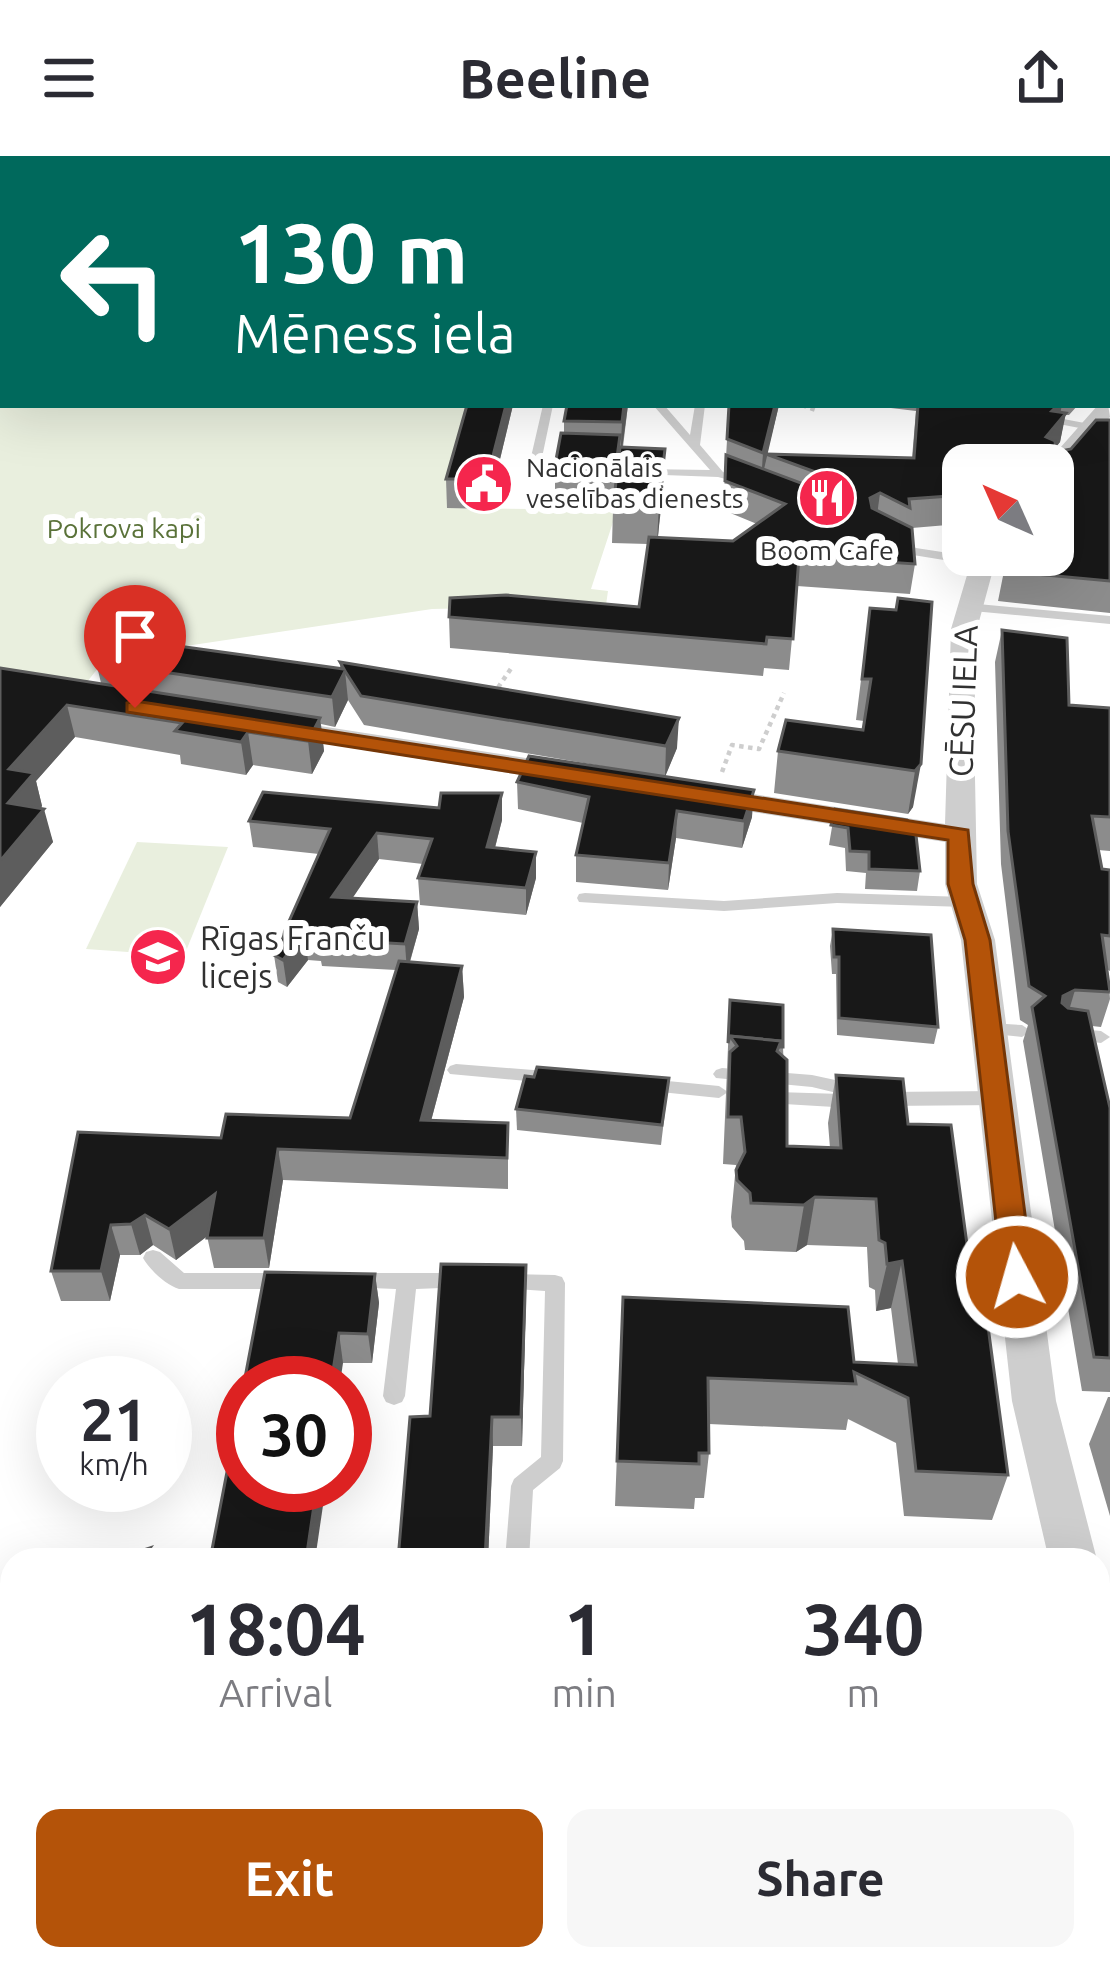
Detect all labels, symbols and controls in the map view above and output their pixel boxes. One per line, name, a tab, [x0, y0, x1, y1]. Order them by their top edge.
icon: menu	[36, 45, 102, 111]
icon: share	[1008, 45, 1074, 111]
text: Beeline	[459, 48, 651, 108]
icon: left	[36, 204, 192, 360]
text: 130 m	[234, 205, 468, 299]
text: Mēness iela	[234, 303, 516, 363]
north arrow	[942, 444, 1074, 576]
map controls	[942, 444, 1074, 576]
place label: Nacionālais veselības dienests	[526, 452, 744, 513]
public building icon: Nacionālais veselības dienests	[453, 453, 515, 515]
restaurant icon: Boom Cafe	[796, 467, 858, 529]
park label: Pokrova kapi	[47, 513, 201, 543]
place label: Boom Cafe	[760, 535, 894, 565]
pin	[84, 585, 186, 708]
icon: arrive	[102, 603, 168, 669]
street label: CĒSU IELA	[941, 624, 984, 778]
place label: Rīgas Franču licejs	[200, 919, 386, 994]
school or university icon: Rīgas Franču licejs	[127, 926, 189, 988]
position arrow	[954, 1214, 1080, 1340]
speed limit sign: 30	[216, 1356, 372, 1512]
text: 21	[80, 1385, 148, 1452]
text: km/h	[79, 1447, 149, 1481]
text: 18:04	[186, 1588, 366, 1669]
text: 1	[564, 1588, 604, 1669]
text: 340	[802, 1588, 924, 1669]
text: Arrival	[219, 1671, 333, 1714]
text: min	[551, 1671, 617, 1714]
text: m	[847, 1671, 880, 1714]
button: Exit	[36, 1809, 543, 1947]
button: Share	[567, 1809, 1074, 1947]

